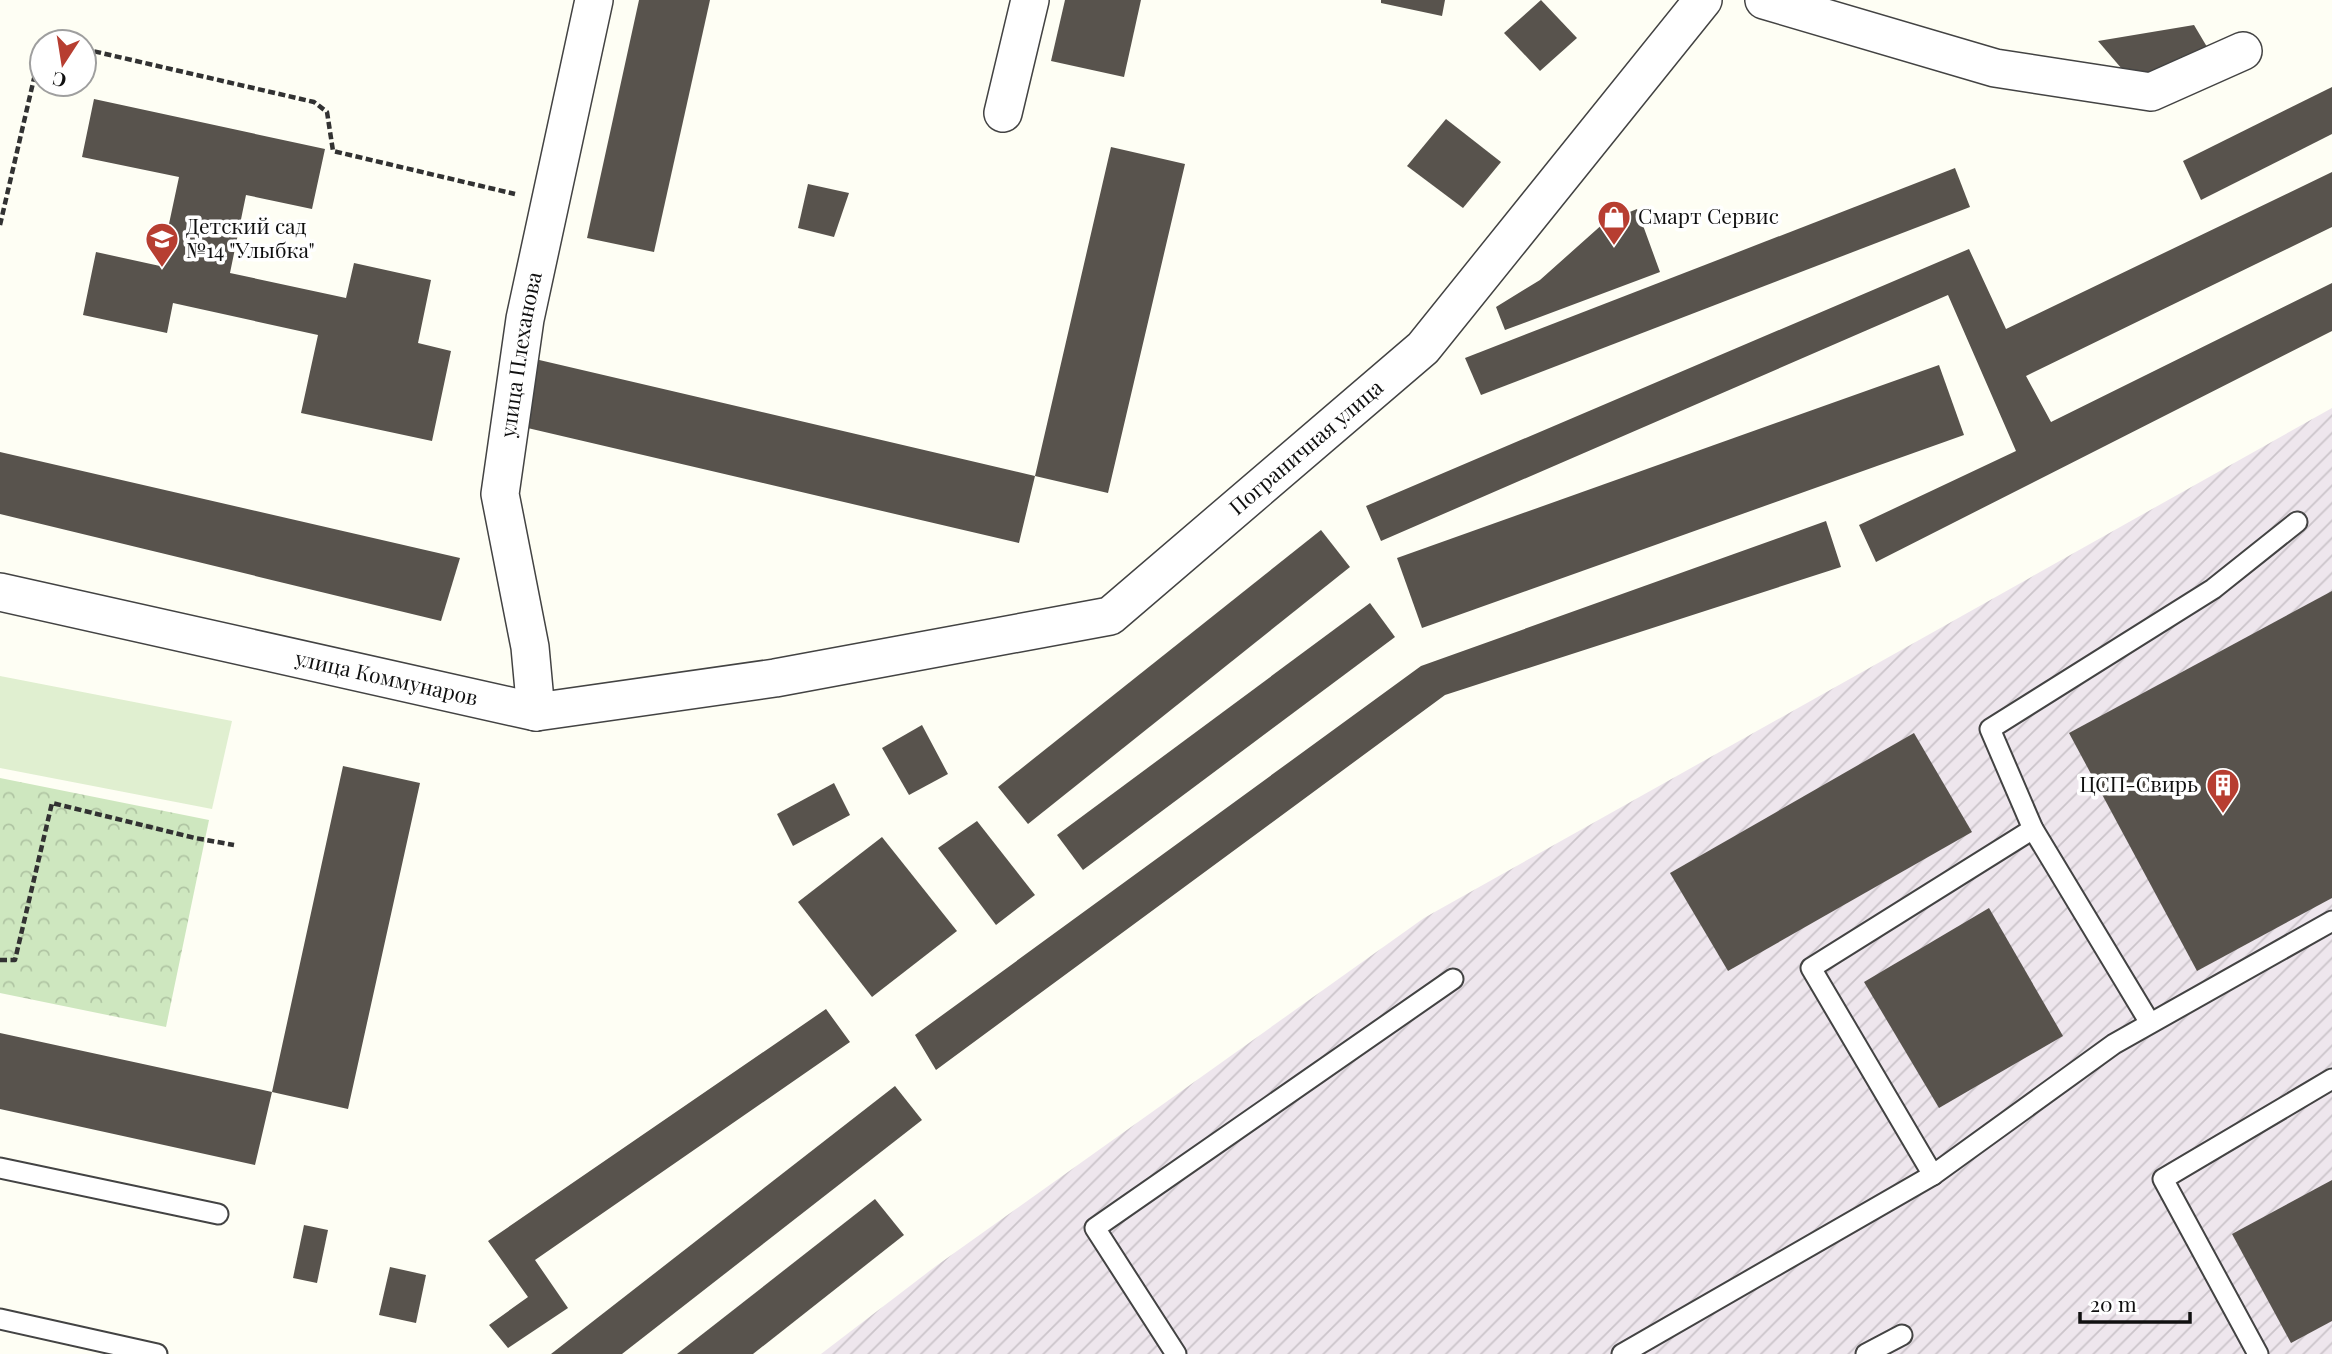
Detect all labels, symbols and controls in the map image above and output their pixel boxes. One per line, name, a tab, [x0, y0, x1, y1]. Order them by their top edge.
north arrow	[28, 28, 98, 98]
text: С	[50, 66, 69, 95]
shop icon: Смарт Сервис	[1595, 198, 1633, 247]
place label: Смарт Сервис	[1638, 201, 1779, 229]
place label: Детский сад №14 "Улыбка"	[186, 211, 315, 263]
school or university icon: Детский сад №14 "Улыбка"	[143, 220, 181, 269]
street label: улица Плеханова	[492, 268, 547, 440]
street label: Пограничная улица	[1222, 372, 1388, 520]
street label: улица Коммунаров	[292, 642, 481, 711]
building icon: ЦСП-Свирь	[2204, 766, 2242, 815]
place label: ЦСП-Свирь	[2079, 769, 2198, 797]
scale bar	[2080, 1280, 2190, 1324]
text: 20 m	[2090, 1289, 2137, 1317]

